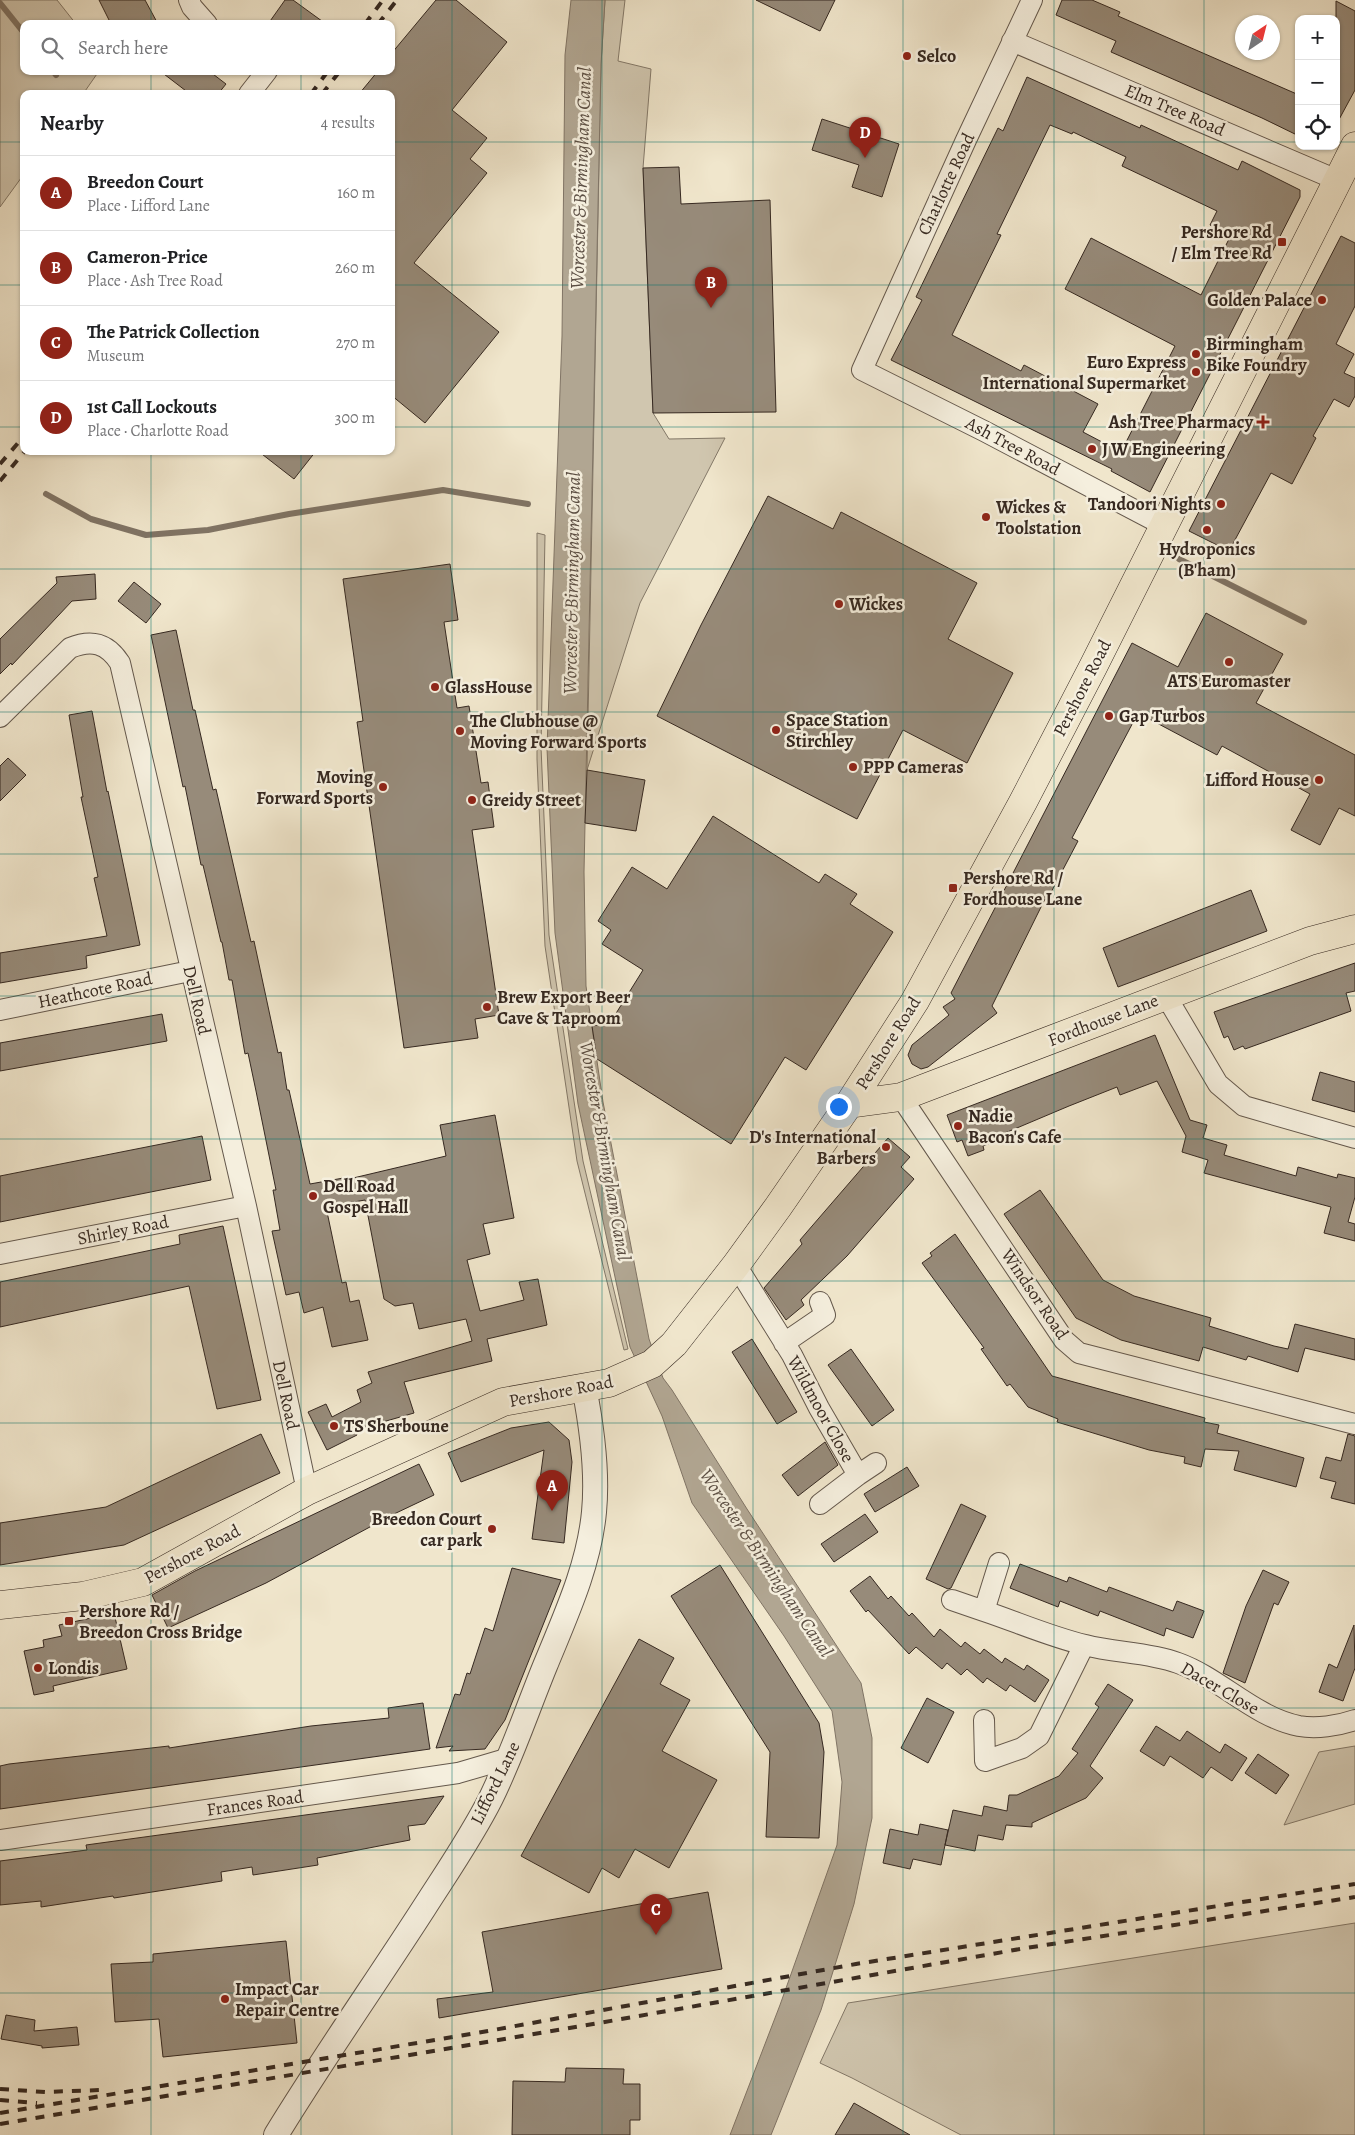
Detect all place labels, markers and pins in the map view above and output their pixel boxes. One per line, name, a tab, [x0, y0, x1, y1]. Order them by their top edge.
place label: Selco	[917, 44, 956, 68]
marker: Selco	[901, 50, 913, 62]
pin: D	[849, 117, 881, 158]
place label: Pershore Rd / Elm Tree Rd	[1172, 220, 1272, 265]
marker: Pershore Rd / Elm Tree Rd	[1276, 236, 1288, 248]
pin: B	[695, 267, 727, 308]
place label: Golden Palace	[1207, 288, 1312, 312]
marker: Golden Palace	[1316, 294, 1328, 306]
place label: Birmingham Bike Foundry	[1206, 332, 1307, 377]
marker: Birmingham Bike Foundry	[1190, 348, 1202, 360]
place label: Euro Express International Supermarket	[982, 350, 1186, 395]
marker: Euro Express International Supermarket	[1190, 366, 1202, 378]
place label: Ash Tree Pharmacy	[1107, 410, 1254, 434]
marker: Ash Tree Pharmacy	[1257, 416, 1269, 428]
place label: J W Engineering	[1102, 437, 1226, 461]
marker: J W Engineering	[1086, 443, 1098, 455]
place label: Tandoori Nights	[1088, 492, 1211, 516]
place label: Wickes & Toolstation	[995, 495, 1081, 540]
marker: Tandoori Nights	[1215, 498, 1227, 510]
marker: Wickes & Toolstation	[980, 511, 992, 523]
marker: Hydroponics (B'ham)	[1201, 524, 1213, 536]
place label: Hydroponics (B'ham)	[1159, 537, 1255, 582]
place label: Wickes	[848, 592, 903, 616]
marker: Wickes	[833, 598, 845, 610]
marker: ATS Euromaster	[1223, 656, 1235, 668]
place label: ATS Euromaster	[1166, 669, 1291, 693]
place label: GlassHouse	[445, 675, 532, 699]
marker: GlassHouse	[429, 681, 441, 693]
place label: Gap Turbos	[1119, 704, 1205, 728]
place label: Space Station Stirchley	[786, 708, 888, 753]
place label: The Clubhouse @ Moving Forward Sports	[470, 709, 647, 754]
marker: Gap Turbos	[1103, 710, 1115, 722]
marker: Space Station Stirchley	[770, 724, 782, 736]
marker: The Clubhouse @ Moving Forward Sports	[454, 725, 466, 737]
place label: PPP Cameras	[863, 755, 964, 779]
marker: PPP Cameras	[847, 761, 859, 773]
place label: Moving Forward Sports	[256, 765, 374, 810]
place label: Lifford House	[1205, 768, 1309, 792]
marker: Lifford House	[1313, 774, 1325, 786]
marker: Moving Forward Sports	[377, 781, 389, 793]
place label: Greidy Street	[482, 788, 581, 812]
marker: Greidy Street	[466, 794, 478, 806]
place label: Pershore Rd / Fordhouse Lane	[963, 866, 1082, 911]
marker: Pershore Rd / Fordhouse Lane	[947, 882, 959, 894]
place label: Brew Export Beer Cave & Taproom	[497, 985, 631, 1030]
marker: Brew Export Beer Cave & Taproom	[481, 1001, 493, 1013]
place label: Nadie Bacon's Cafe	[968, 1104, 1062, 1149]
marker: Nadie Bacon's Cafe	[952, 1120, 964, 1132]
place label: D's International Barbers	[749, 1125, 876, 1170]
marker: D's International Barbers	[880, 1141, 892, 1153]
place label: Dell Road Gospel Hall	[323, 1174, 408, 1219]
marker: Dell Road Gospel Hall	[307, 1190, 319, 1202]
place label: TS Sherboune	[344, 1414, 449, 1438]
marker: TS Sherboune	[328, 1420, 340, 1432]
pin: A	[536, 1470, 568, 1511]
place label: Breedon Court car park	[371, 1507, 483, 1552]
marker: Breedon Court car park	[486, 1523, 498, 1535]
place label: Pershore Rd / Breedon Cross Bridge	[79, 1599, 242, 1644]
marker: Pershore Rd / Breedon Cross Bridge	[63, 1615, 75, 1627]
place label: Londis	[48, 1656, 99, 1680]
marker: Londis	[32, 1662, 44, 1674]
pin: C	[640, 1894, 672, 1935]
place label: Impact Car Repair Centre	[235, 1977, 339, 2022]
marker: Impact Car Repair Centre	[219, 1993, 231, 2005]

